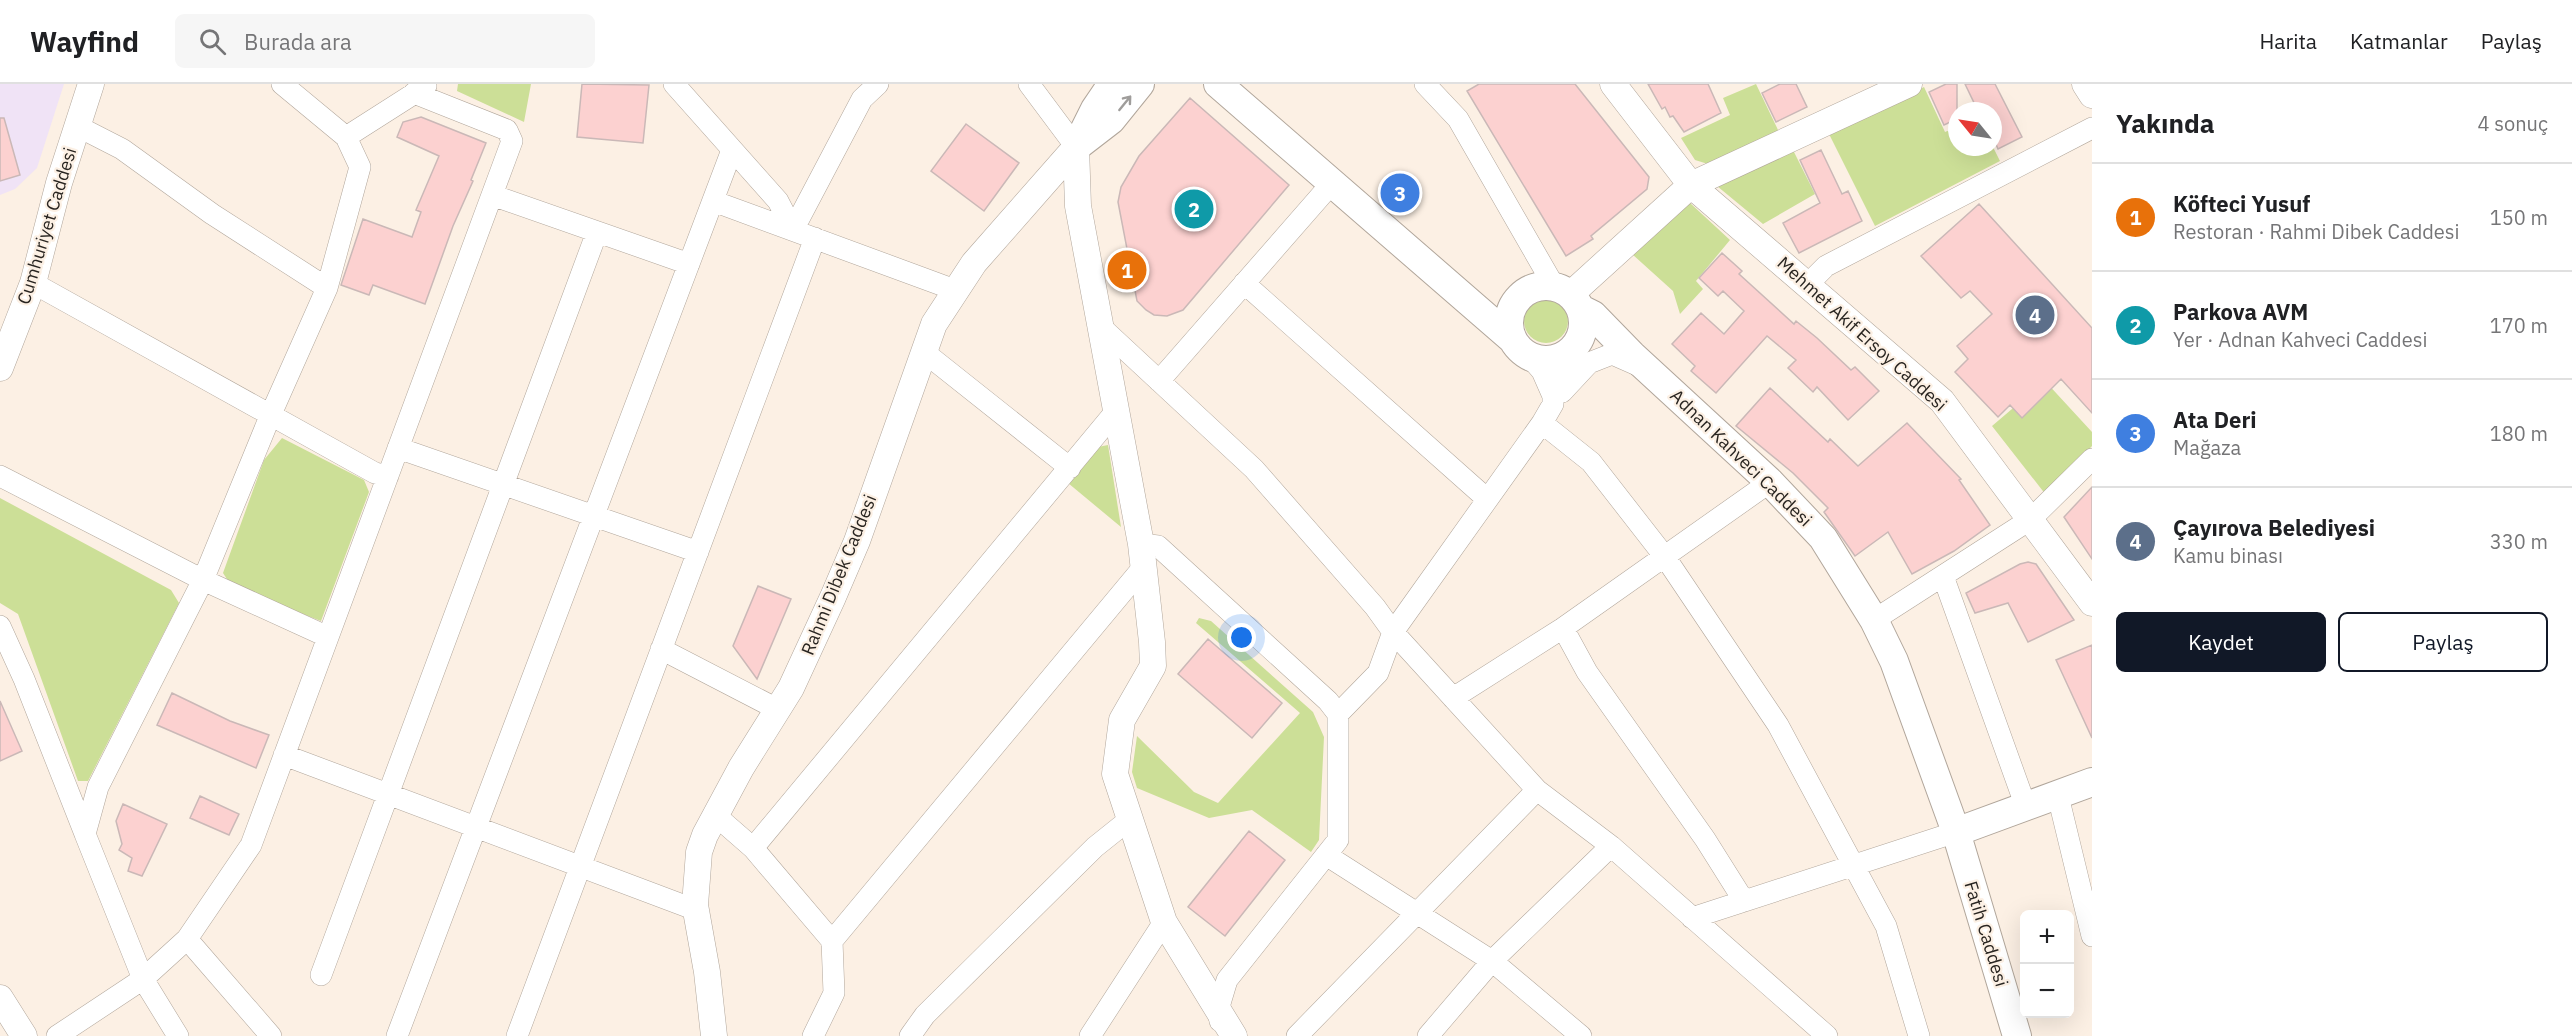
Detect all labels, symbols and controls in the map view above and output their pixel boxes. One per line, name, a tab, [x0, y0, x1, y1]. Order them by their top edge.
search box	[175, 14, 595, 68]
text: Wayfind	[30, 23, 139, 60]
icon: search	[196, 25, 229, 58]
text: Burada ara	[244, 27, 352, 56]
text: Harita	[2259, 27, 2317, 55]
text: Katmanlar	[2350, 27, 2448, 55]
text: Paylaş	[2481, 27, 2542, 55]
one-way arrow	[1119, 95, 1132, 111]
north arrow	[1948, 102, 2002, 156]
text: Yakında	[2116, 106, 2215, 140]
text: 4 sonuç	[2478, 110, 2548, 137]
street label: Cumhuriyet Caddesi	[12, 145, 81, 307]
pin: 3	[1380, 170, 1420, 216]
pin: 2	[1174, 186, 1214, 232]
text: Köfteci Yusuf	[2173, 189, 2310, 218]
text: 1	[2130, 204, 2142, 231]
text: 150 m	[2490, 204, 2548, 231]
text: Restoran · Rahmi Dibek Caddesi	[2173, 218, 2460, 245]
pin: 1	[1108, 248, 1146, 292]
street label: Mehmet Akif Ersoy Caddesi	[1773, 251, 1952, 416]
pin: 4	[2016, 292, 2054, 338]
text: Parkova AVM	[2173, 297, 2308, 326]
text: 2	[2130, 312, 2142, 339]
text: 170 m	[2490, 312, 2548, 339]
text: Yer · Adnan Kahveci Caddesi	[2173, 326, 2427, 353]
street label: Adnan Kahveci Caddesi	[1666, 384, 1817, 531]
text: Ata Deri	[2173, 405, 2257, 434]
text: 3	[2130, 420, 2142, 447]
text: 180 m	[2490, 420, 2548, 447]
text: Mağaza	[2173, 434, 2241, 461]
street label: Rahmi Dibek Caddesi	[796, 491, 881, 658]
text: Çayırova Belediyesi	[2173, 513, 2375, 542]
text: 4	[2130, 528, 2142, 555]
text: 330 m	[2490, 528, 2548, 555]
text: Kamu binası	[2173, 542, 2283, 569]
button: Kaydet	[2116, 612, 2326, 672]
button: Paylaş	[2338, 612, 2548, 672]
your location	[1227, 623, 1256, 652]
street label: Fatih Caddesi	[1960, 878, 2013, 989]
map controls	[2020, 910, 2074, 1018]
button: +	[2020, 910, 2074, 964]
button: −	[2020, 964, 2074, 1018]

